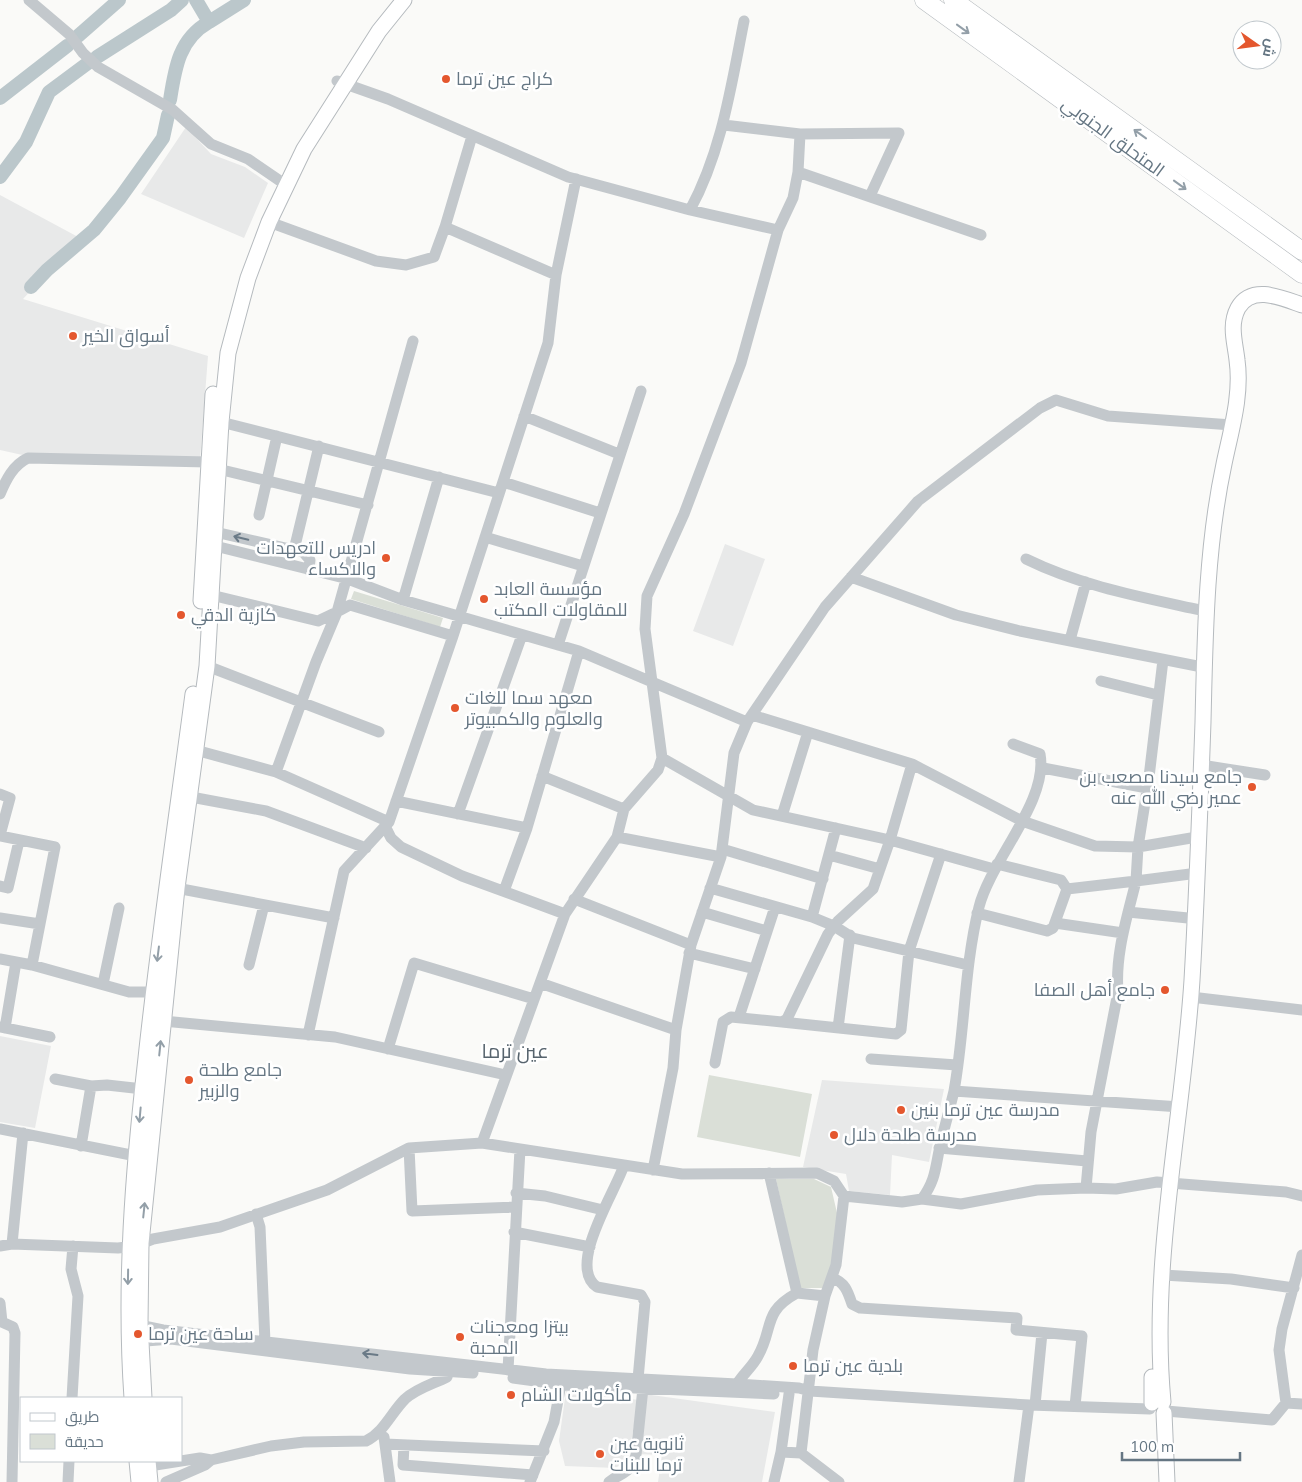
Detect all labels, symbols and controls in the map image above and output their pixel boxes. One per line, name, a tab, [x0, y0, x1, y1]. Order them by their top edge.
north arrow	[1232, 20, 1282, 70]
one-way arrow	[956, 23, 969, 34]
text: ش	[1259, 37, 1281, 59]
place label: كراج عين ترما	[456, 67, 553, 91]
marker: كراج عين ترما	[440, 73, 452, 85]
street label: المتحلق الجنوبي	[1056, 92, 1169, 184]
one-way arrow	[1133, 129, 1147, 139]
one-way arrow	[1173, 180, 1187, 190]
place label: أسواق الخير	[82, 324, 170, 348]
marker: أسواق الخير	[67, 330, 79, 342]
one-way arrow	[233, 533, 249, 542]
place label: ادريس للتعهدات والاكساء	[257, 536, 376, 580]
marker: ادريس للتعهدات والاكساء	[380, 552, 392, 564]
place label: مؤسسة العابد للمقاولات المكتب	[494, 577, 628, 621]
marker: مؤسسة العابد للمقاولات المكتب	[478, 593, 490, 605]
place label: كازية الدقي	[191, 603, 276, 629]
marker: كازية الدقي	[175, 609, 187, 621]
place label: معهد سما للغات والعلوم والكمبيوتر	[464, 686, 603, 731]
marker: معهد سما للغات والعلوم والكمبيوتر	[449, 702, 461, 714]
place label: جامع سيدنا مصعب بن عمير رضي الله عنه	[1079, 765, 1242, 811]
marker: جامع سيدنا مصعب بن عمير رضي الله عنه	[1246, 781, 1258, 793]
one-way arrow	[153, 946, 163, 962]
place label: جامع أهل الصفا	[1034, 978, 1155, 1002]
marker: جامع أهل الصفا	[1159, 984, 1171, 996]
district label: عين ترما	[482, 1038, 549, 1064]
one-way arrow	[155, 1040, 165, 1056]
place label: جامع طلحة والزبير	[198, 1058, 282, 1102]
marker: جامع طلحة والزبير	[183, 1074, 195, 1086]
place label: مدرسة عين ترما بنين	[911, 1098, 1060, 1121]
marker: مدرسة عين ترما بنين	[895, 1104, 907, 1116]
one-way arrow	[135, 1107, 145, 1123]
place label: مدرسة طلحة دلال	[844, 1123, 977, 1146]
marker: مدرسة طلحة دلال	[828, 1129, 840, 1141]
one-way arrow	[139, 1202, 149, 1218]
one-way arrow	[123, 1269, 133, 1285]
place label: بيتزا ومعجنات المحبة	[470, 1315, 569, 1359]
place label: ساحة عين ترما	[148, 1322, 254, 1345]
marker: ساحة عين ترما	[132, 1328, 144, 1340]
marker: بيتزا ومعجنات المحبة	[454, 1331, 466, 1343]
one-way arrow	[363, 1349, 379, 1359]
place label: بلدية عين ترما	[803, 1354, 903, 1377]
marker: بلدية عين ترما	[787, 1360, 799, 1372]
place label: مأكولات الشام	[521, 1383, 632, 1407]
marker: مأكولات الشام	[505, 1389, 517, 1401]
legend	[20, 1397, 182, 1462]
text: طريق	[65, 1407, 99, 1427]
scale bar	[1122, 1430, 1240, 1462]
text: حديقة	[65, 1432, 104, 1451]
place label: ثانوية عين ترما للبنات	[610, 1432, 684, 1476]
text: 100 m	[1130, 1437, 1174, 1456]
marker: ثانوية عين ترما للبنات	[594, 1448, 606, 1460]

